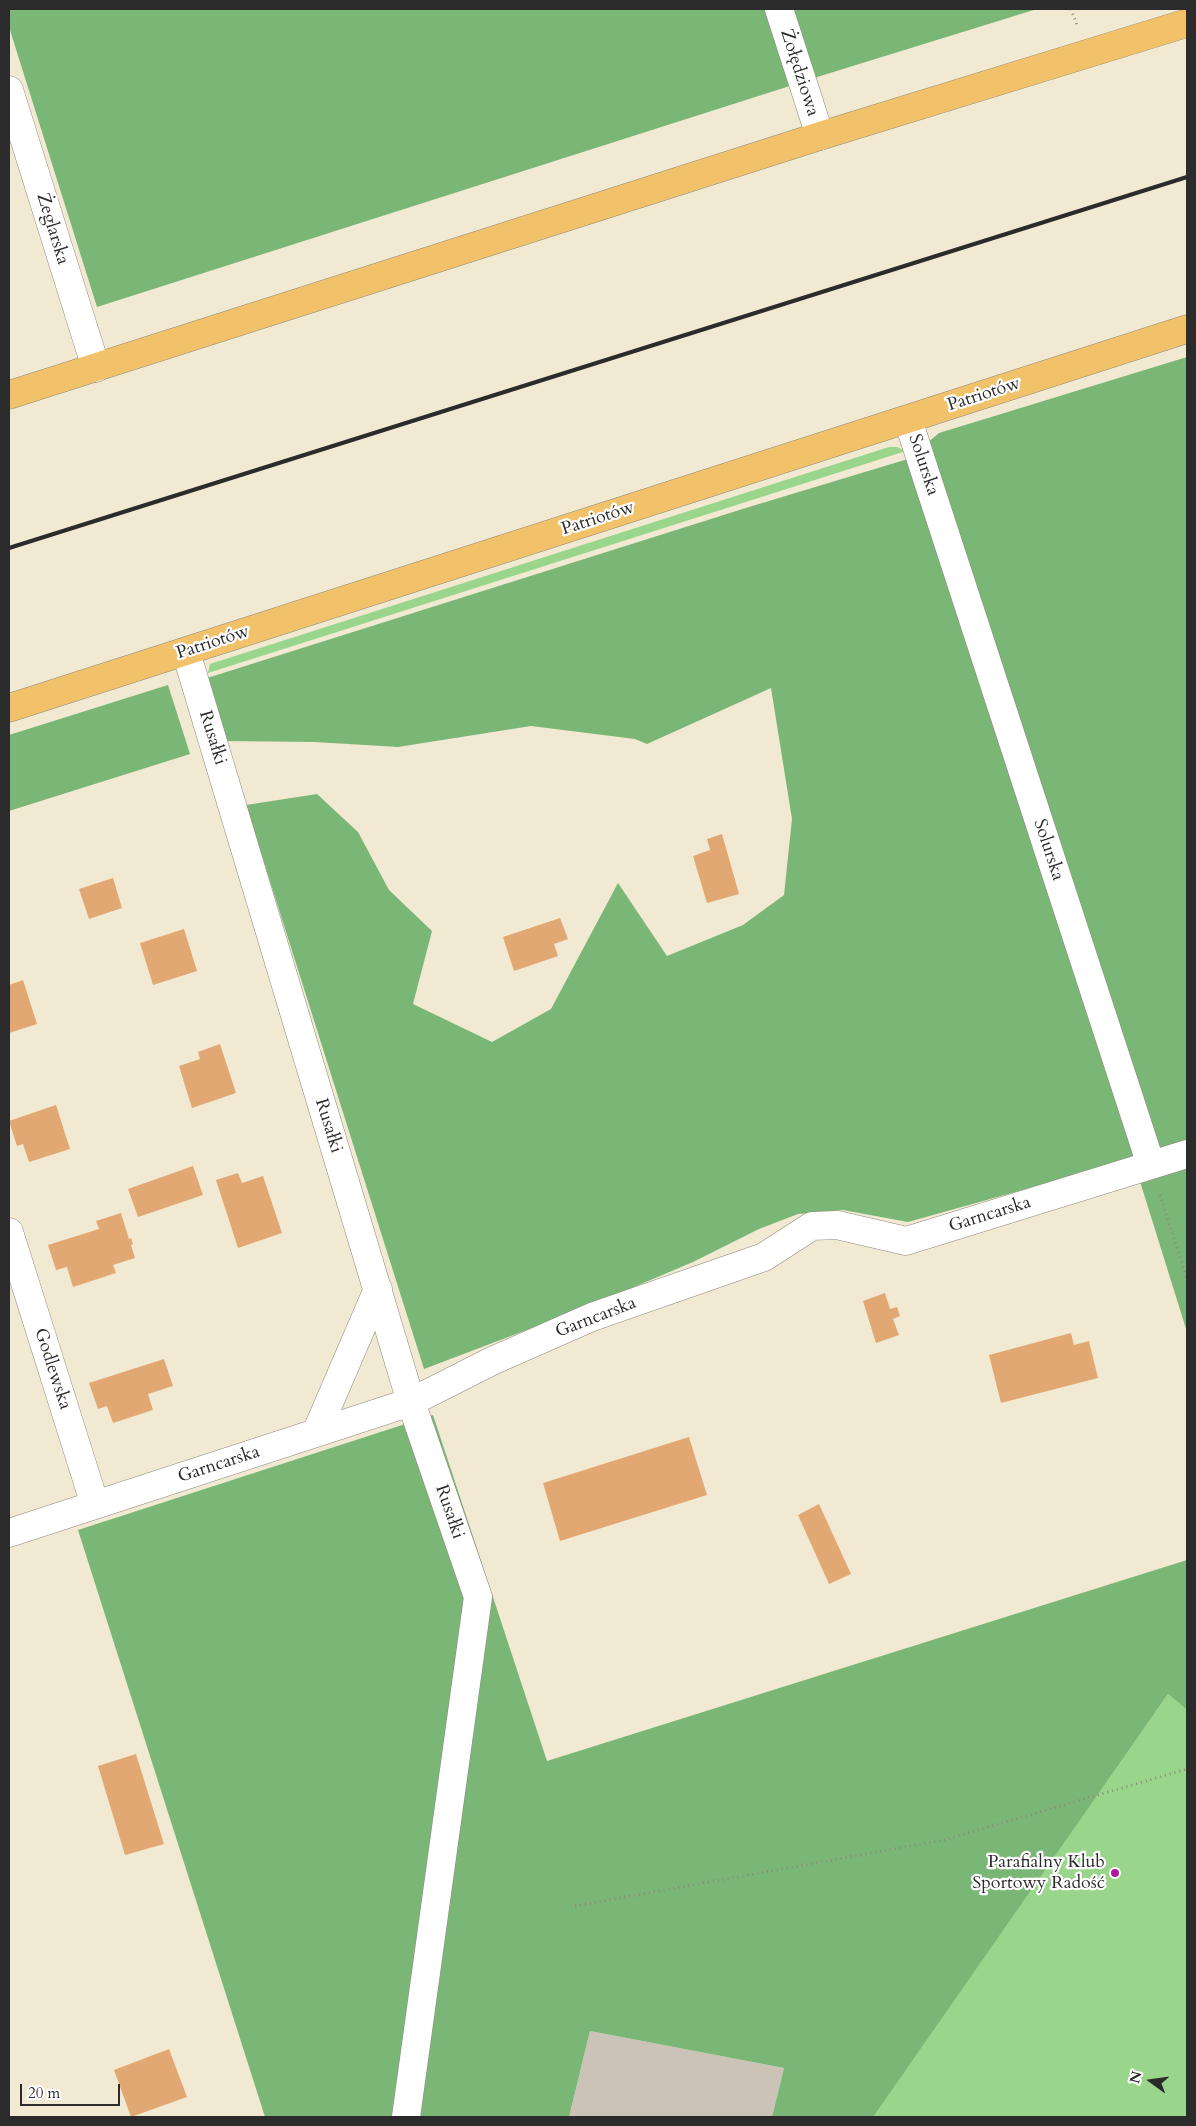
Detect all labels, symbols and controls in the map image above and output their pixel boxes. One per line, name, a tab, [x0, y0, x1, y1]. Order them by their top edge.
street label: Żołędziowa	[775, 27, 823, 119]
street label: Żeglarska	[31, 191, 73, 267]
street label: Patriotów	[945, 373, 1023, 417]
street label: Solurska	[903, 432, 943, 498]
street label: Patriotów	[559, 497, 637, 541]
street label: Patriotów	[174, 621, 252, 665]
street label: Rusałki	[194, 708, 230, 768]
street label: Solurska	[1028, 817, 1068, 883]
street label: Rusałki	[310, 1096, 346, 1156]
street label: Garncarska	[946, 1192, 1034, 1238]
street label: Garncarska	[553, 1293, 639, 1343]
street label: Godlewska	[29, 1326, 75, 1412]
street label: Garncarska	[175, 1442, 263, 1488]
street label: Rusałki	[430, 1482, 468, 1542]
place label: Parafialny Klub Sportowy Radość	[972, 1852, 1105, 1895]
marker: Parafialny Klub Sportowy Radość	[1109, 1867, 1121, 1879]
north arrow	[1126, 2056, 1176, 2106]
text: N	[1125, 2069, 1147, 2085]
scale bar	[22, 2074, 122, 2106]
text: 20 m	[28, 2083, 60, 2103]

